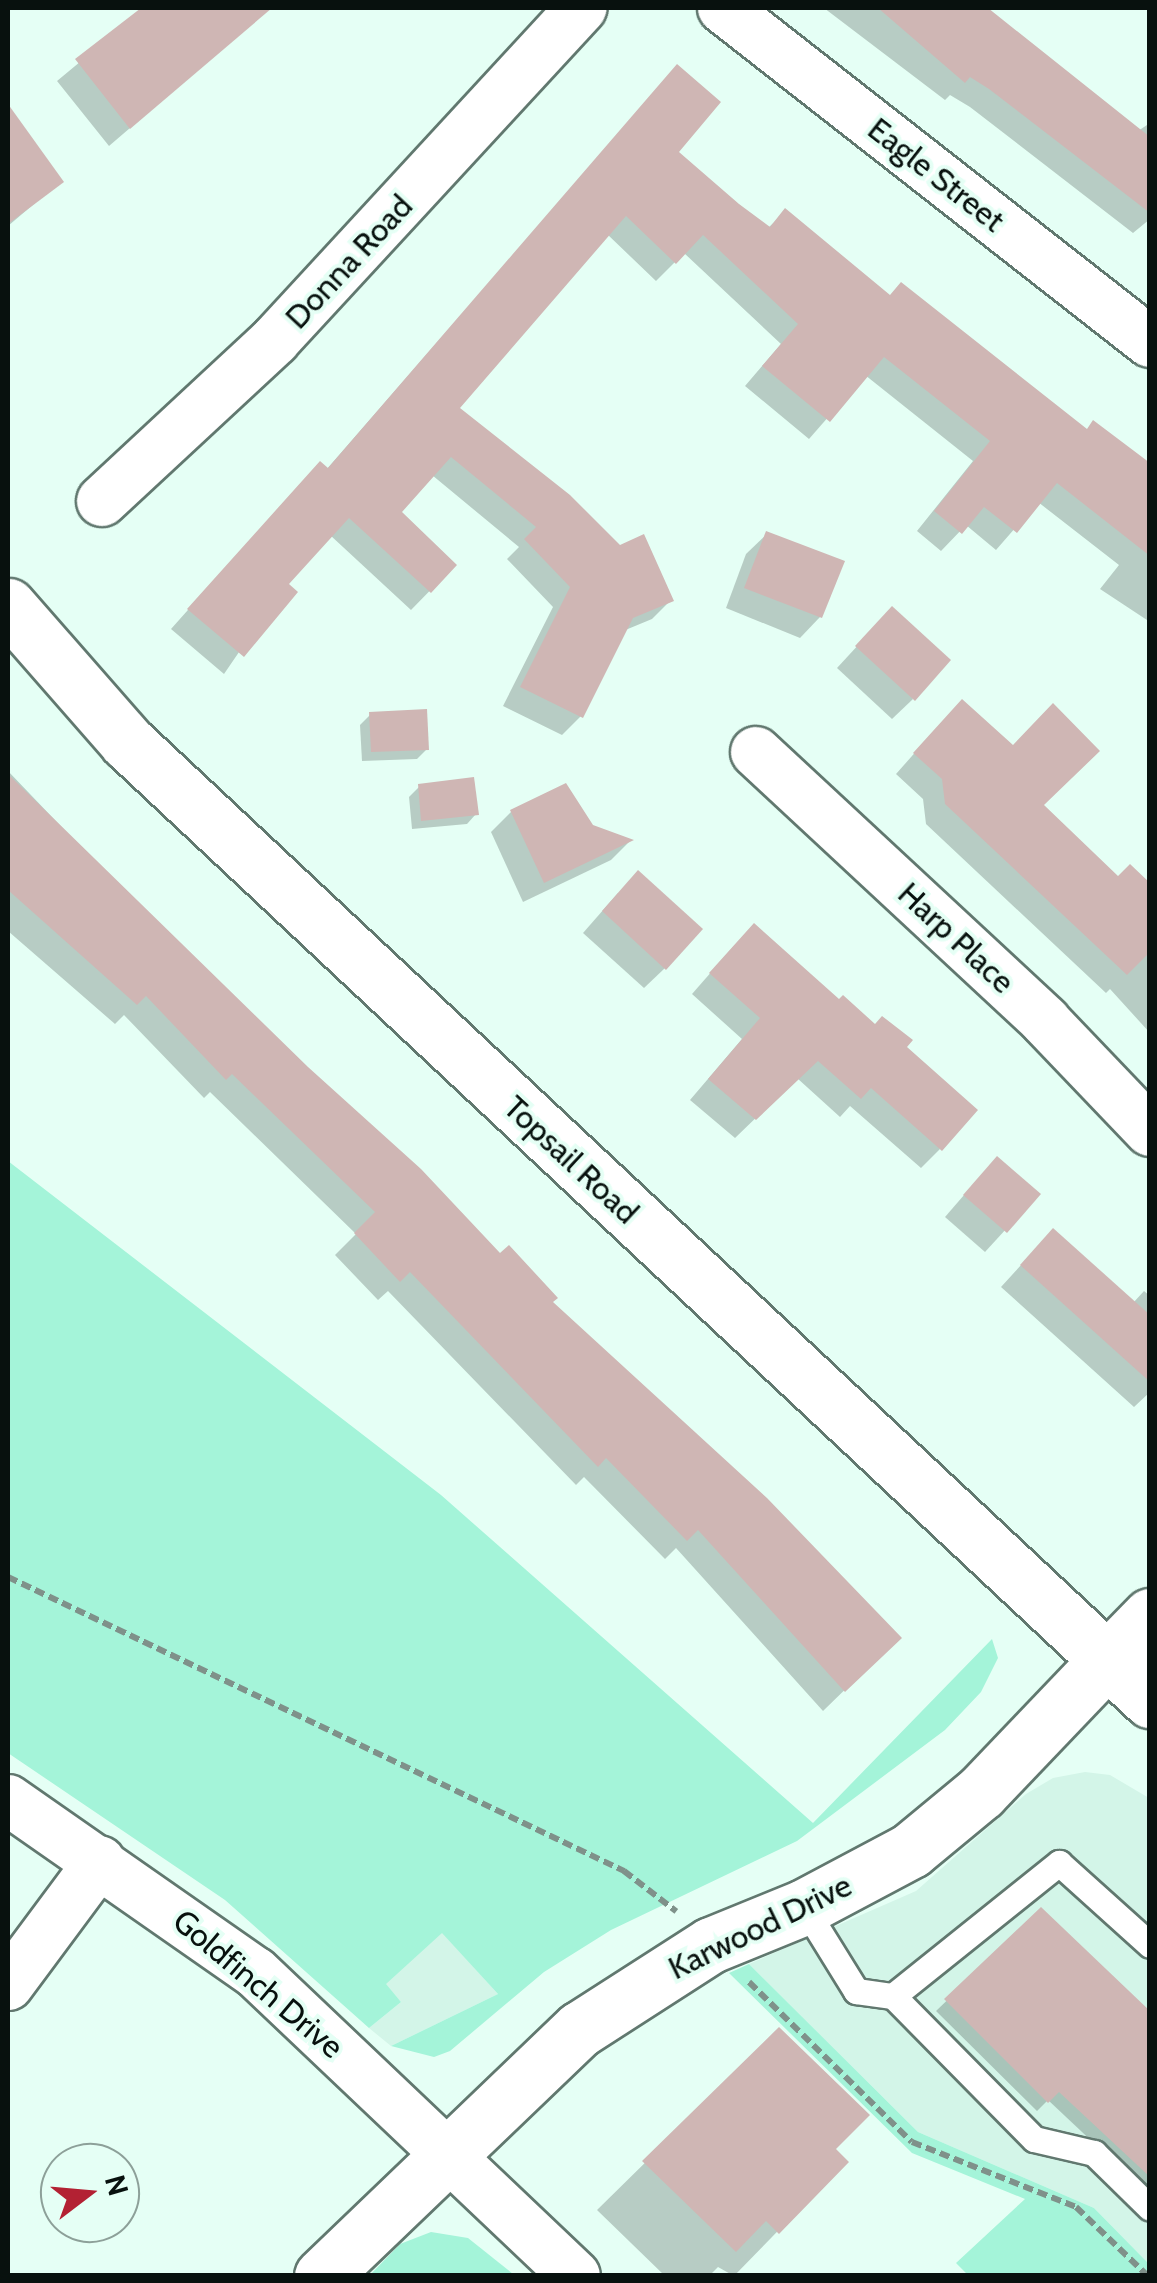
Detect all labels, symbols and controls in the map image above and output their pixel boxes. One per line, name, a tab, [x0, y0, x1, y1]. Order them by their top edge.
street label: Eagle Street	[860, 110, 1012, 240]
street label: Donna Road	[278, 187, 420, 337]
street label: Harp Place	[890, 875, 1022, 1001]
street label: Topsail Road	[496, 1088, 646, 1232]
street label: Karwood Drive	[662, 1866, 858, 1988]
street label: Goldfinch Drive	[165, 1902, 351, 2066]
north arrow	[40, 2143, 140, 2243]
text: N	[98, 2171, 136, 2199]

